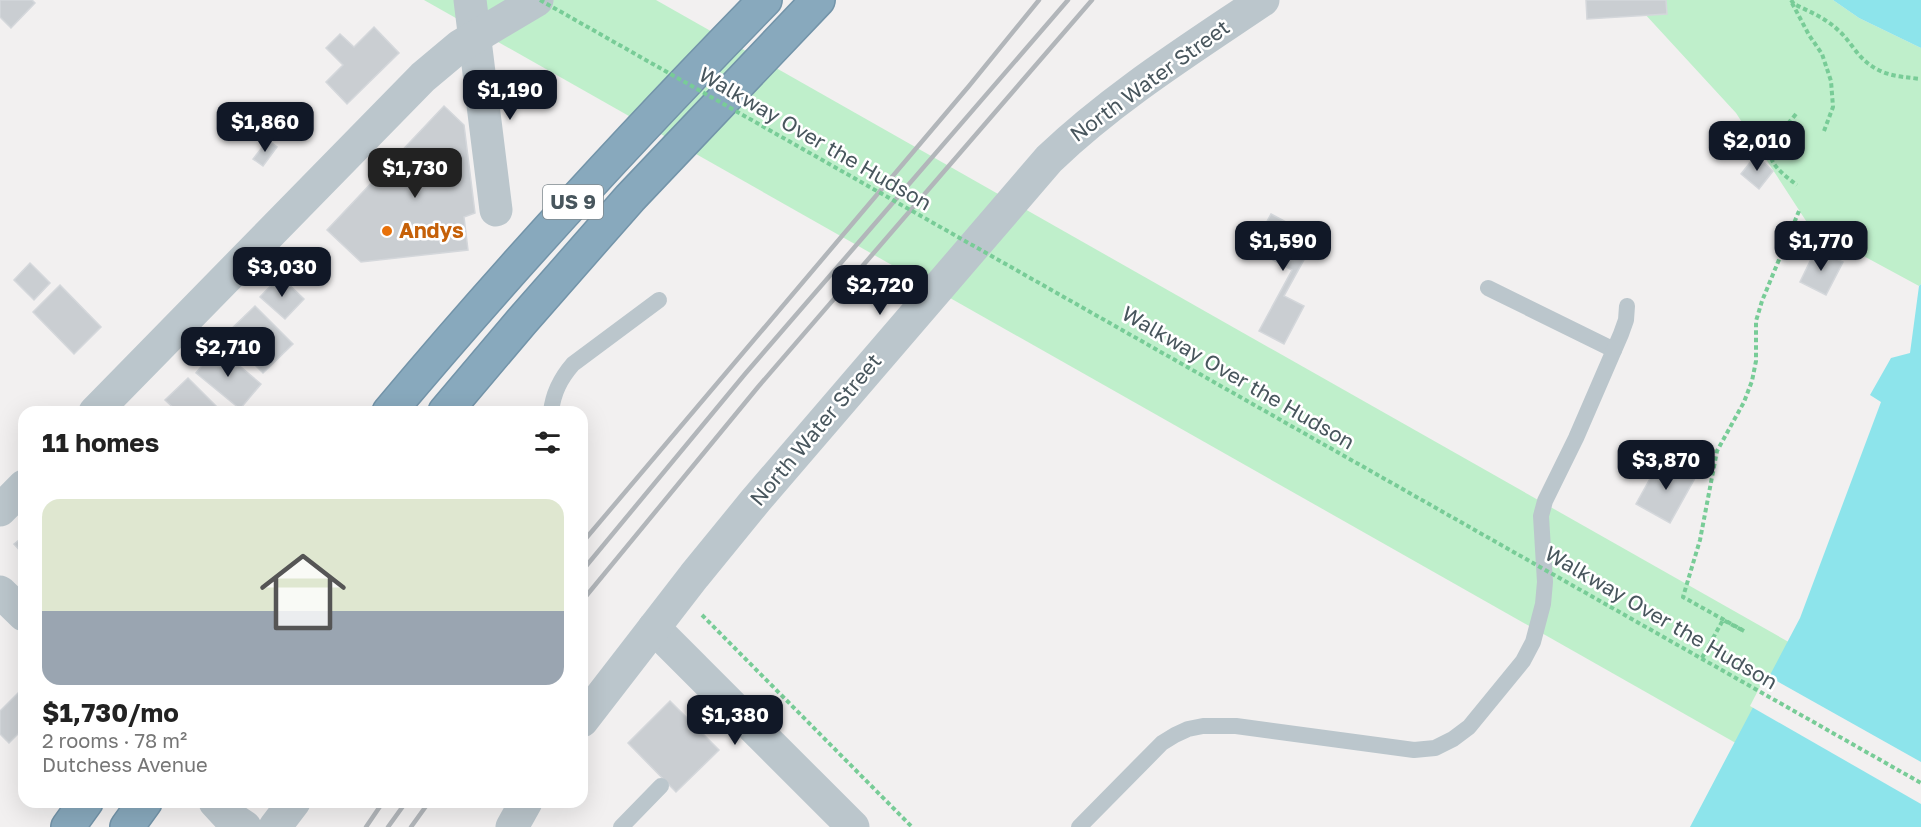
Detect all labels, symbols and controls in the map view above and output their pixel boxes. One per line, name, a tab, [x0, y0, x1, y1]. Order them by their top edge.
street label: North Water Street	[1065, 14, 1234, 147]
street label: Walkway Over the Hudson	[694, 61, 937, 216]
pin: $1,190	[461, 70, 559, 121]
text: $1,190	[477, 77, 543, 101]
pin: $1,860	[216, 102, 314, 153]
text: $1,860	[231, 109, 299, 133]
pin: $2,010	[1708, 121, 1806, 172]
text: $2,010	[1723, 128, 1791, 152]
pin: $1,730	[366, 148, 464, 199]
text: $1,730	[382, 155, 448, 179]
road number: US 9	[543, 185, 603, 219]
place label: Andys	[399, 217, 464, 243]
pin: $1,590	[1234, 221, 1332, 272]
pin: $1,770	[1772, 221, 1870, 272]
marker: Andys	[380, 224, 394, 238]
text: $1,590	[1249, 228, 1317, 252]
text: $1,770	[1789, 228, 1853, 252]
pin: $3,030	[233, 247, 331, 298]
text: $3,030	[247, 254, 317, 278]
pin: $2,720	[831, 265, 929, 316]
text: $2,720	[846, 272, 914, 296]
street label: Walkway Over the Hudson	[1117, 300, 1360, 455]
pin: $2,710	[179, 327, 277, 378]
text: $2,710	[195, 334, 261, 358]
street label: North Water Street	[744, 348, 887, 511]
icon: filters	[531, 426, 564, 459]
text: 11 homes	[42, 427, 159, 458]
pin: $3,870	[1617, 440, 1715, 491]
text: $3,870	[1632, 447, 1700, 471]
icon: home	[249, 538, 357, 646]
street label: Walkway Over the Hudson	[1540, 540, 1783, 695]
pin: $1,380	[686, 695, 784, 746]
text: $1,730/mo	[42, 697, 179, 728]
text: $1,380	[701, 702, 769, 726]
text: 2 rooms · 78 m²	[42, 728, 187, 752]
text: Dutchess Avenue	[42, 752, 208, 776]

